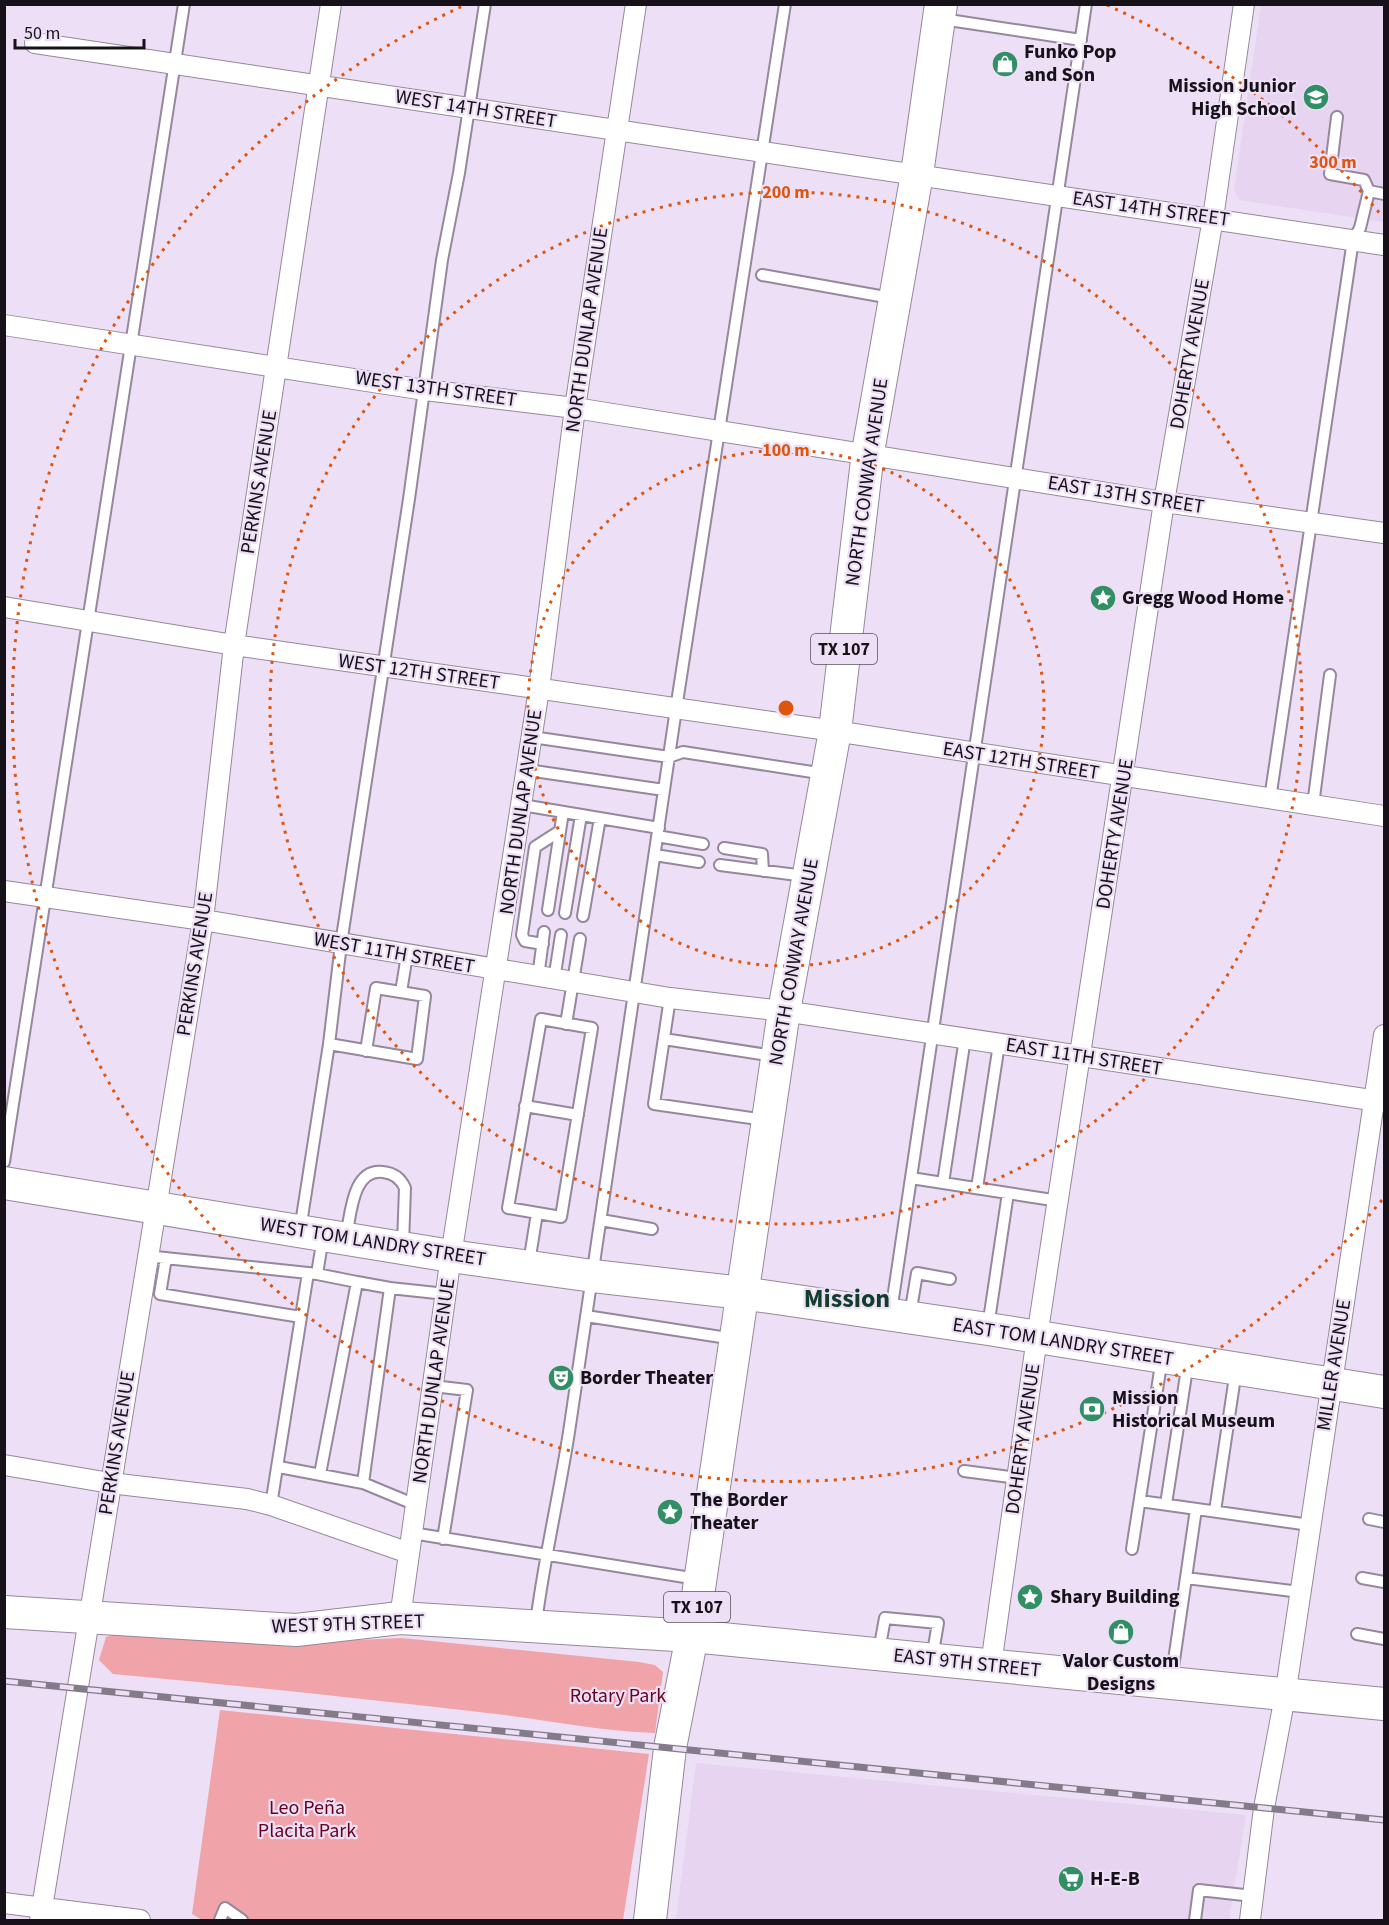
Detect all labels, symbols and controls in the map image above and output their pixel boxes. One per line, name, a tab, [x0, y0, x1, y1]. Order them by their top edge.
scale bar	[15, 12, 144, 50]
text: 50 m	[24, 21, 60, 46]
place label: Funko Pop and Son	[1024, 38, 1116, 89]
shop icon: Funko Pop and Son	[990, 49, 1020, 79]
place label: Mission Junior High School	[1168, 72, 1296, 123]
street label: WEST 14TH STREET	[393, 82, 559, 136]
school or university icon: Mission Junior High School	[1301, 82, 1331, 112]
text: 300 m	[1309, 150, 1357, 175]
text: 200 m	[762, 180, 810, 205]
street label: EAST 14TH STREET	[1071, 184, 1232, 234]
street label: NORTH DUNLAP AVENUE	[559, 226, 615, 434]
street label: DOHERTY AVENUE	[1163, 277, 1217, 431]
street label: WEST 13TH STREET	[353, 364, 519, 414]
street label: NORTH CONWAY AVENUE	[839, 376, 895, 588]
street label: PERKINS AVENUE	[234, 408, 284, 556]
text: 100 m	[762, 438, 810, 463]
street label: EAST 13TH STREET	[1046, 469, 1207, 521]
place icon: Gregg Wood Home	[1088, 583, 1118, 613]
place label: Gregg Wood Home	[1122, 584, 1284, 612]
road number: TX 107	[811, 634, 877, 664]
street label: WEST 12TH STREET	[336, 647, 502, 697]
centre of rings	[776, 698, 796, 718]
street label: NORTH DUNLAP AVENUE	[493, 708, 549, 916]
street label: EAST 12TH STREET	[941, 735, 1102, 787]
street label: DOHERTY AVENUE	[1089, 757, 1141, 911]
street label: NORTH CONWAY AVENUE	[762, 856, 826, 1068]
street label: PERKINS AVENUE	[170, 890, 220, 1038]
street label: WEST 11TH STREET	[311, 925, 477, 981]
street label: EAST 11TH STREET	[1004, 1031, 1165, 1083]
street label: WEST TOM LANDRY STREET	[258, 1210, 488, 1274]
street label: NORTH DUNLAP AVENUE	[406, 1277, 462, 1485]
district label: Mission	[804, 1280, 890, 1317]
street label: MILLER AVENUE	[1310, 1297, 1358, 1433]
street label: EAST TOM LANDRY STREET	[950, 1311, 1176, 1373]
street label: DOHERTY AVENUE	[999, 1362, 1047, 1516]
theatre icon: Border Theater	[546, 1363, 576, 1393]
place label: Border Theater	[580, 1364, 713, 1392]
street label: PERKINS AVENUE	[92, 1369, 142, 1517]
place label: Mission Historical Museum	[1112, 1384, 1275, 1435]
bank icon: Mission Historical Museum	[1077, 1394, 1107, 1424]
place label: The Border Theater	[690, 1486, 788, 1537]
place icon: The Border Theater	[655, 1497, 685, 1527]
place icon: Shary Building	[1015, 1582, 1045, 1612]
place label: Shary Building	[1050, 1583, 1180, 1611]
road number: TX 107	[664, 1592, 730, 1622]
street label: WEST 9TH STREET	[271, 1607, 425, 1641]
shop icon: Valor Custom Designs	[1106, 1617, 1136, 1647]
street label: EAST 9TH STREET	[892, 1641, 1042, 1685]
place label: Valor Custom Designs	[1062, 1647, 1179, 1698]
park label: Rotary Park	[570, 1682, 666, 1710]
park label: Leo Peña Placita Park	[258, 1794, 356, 1845]
supermarket icon: H-E-B	[1056, 1864, 1086, 1894]
place label: H-E-B	[1090, 1865, 1140, 1893]

